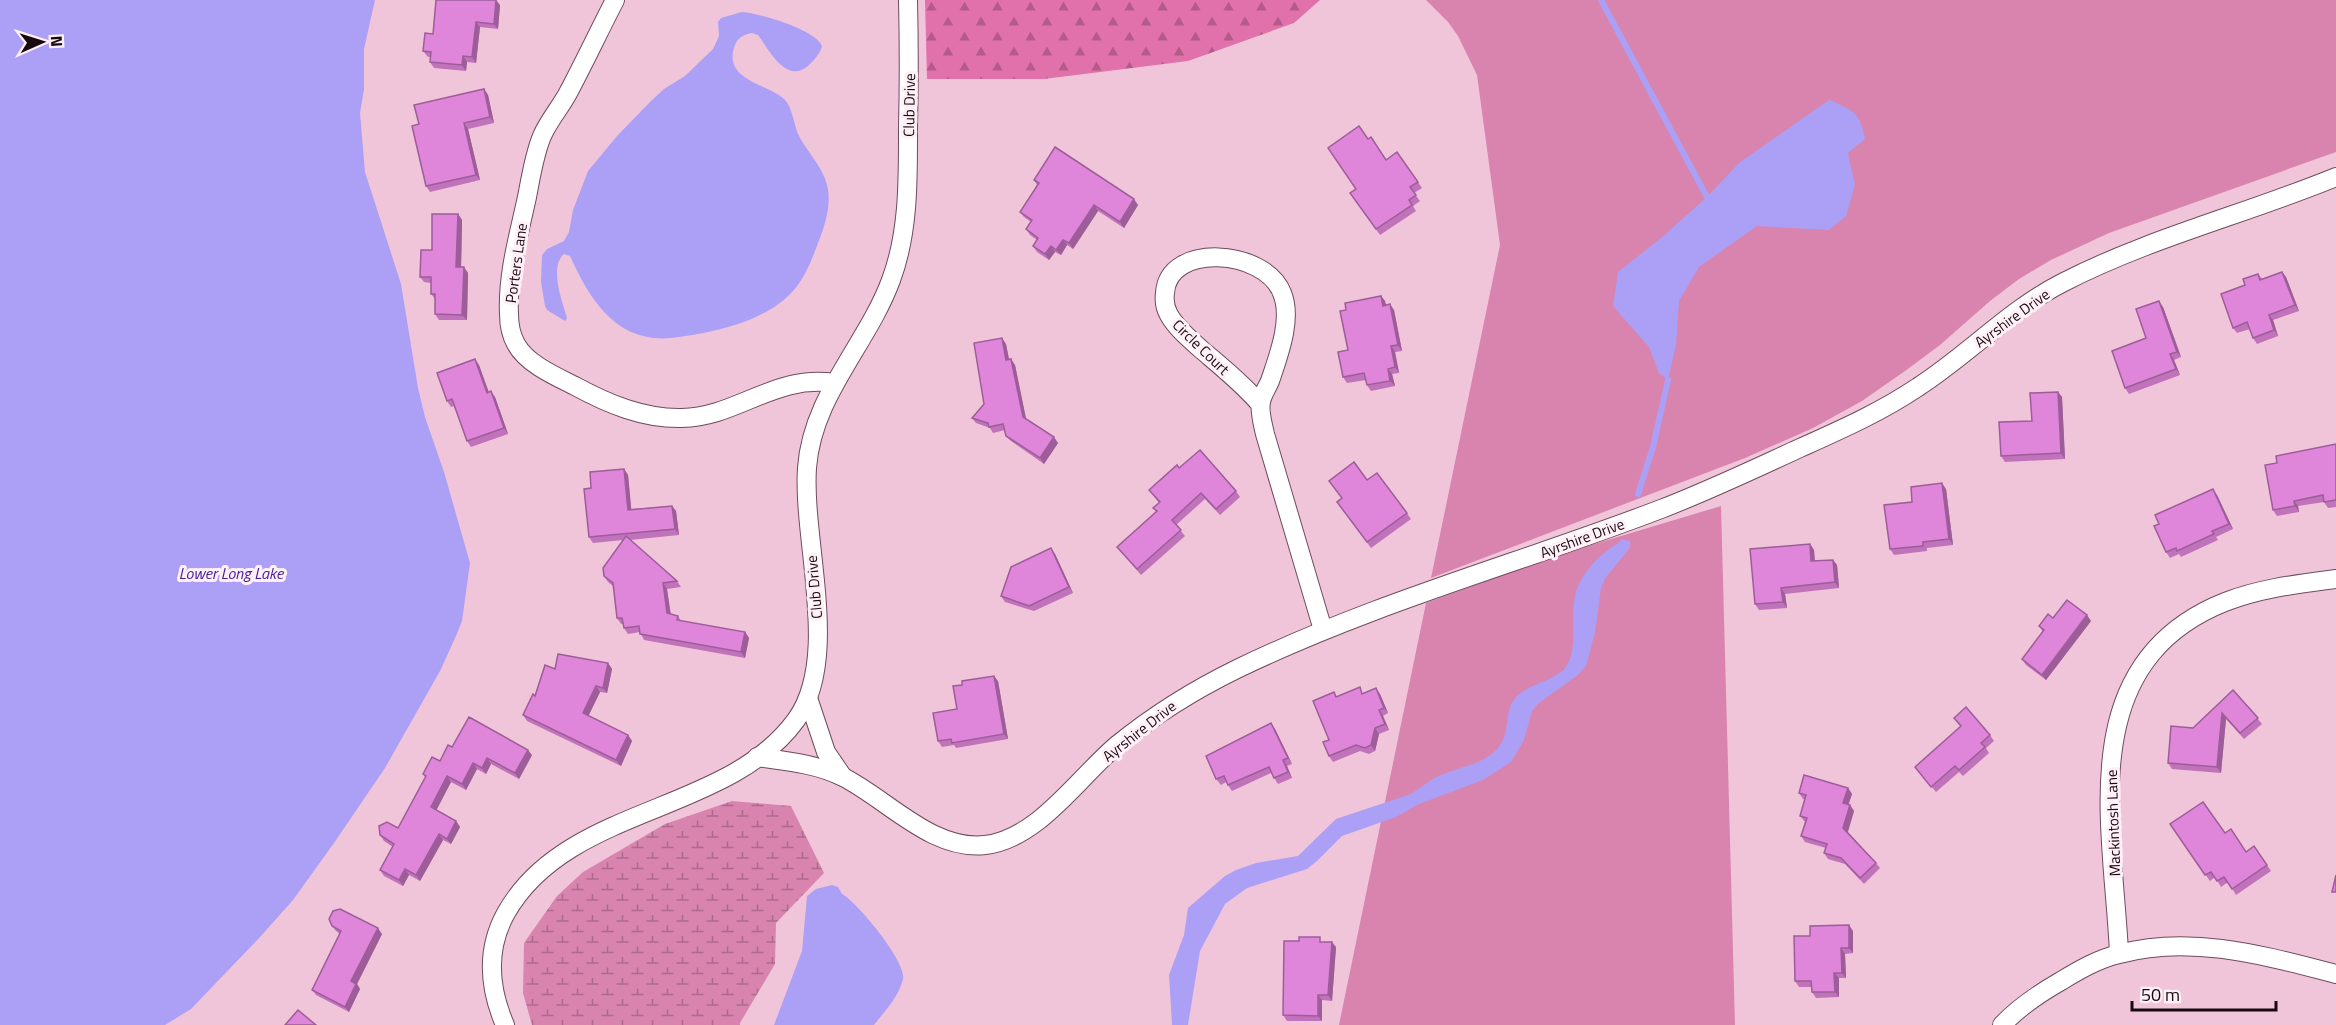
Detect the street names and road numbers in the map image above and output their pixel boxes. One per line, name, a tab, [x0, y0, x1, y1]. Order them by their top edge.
street label: Club Drive	[897, 73, 921, 137]
street label: Porters Lane	[499, 221, 533, 305]
street label: Ayrshire Drive	[1970, 283, 2054, 353]
street label: Circle Court	[1167, 314, 1235, 381]
street label: Ayrshire Drive	[1537, 512, 1627, 564]
street label: Club Drive	[800, 554, 828, 620]
street label: Ayrshire Drive	[1097, 695, 1181, 767]
street label: Mackintosh Lane	[2100, 769, 2126, 877]

